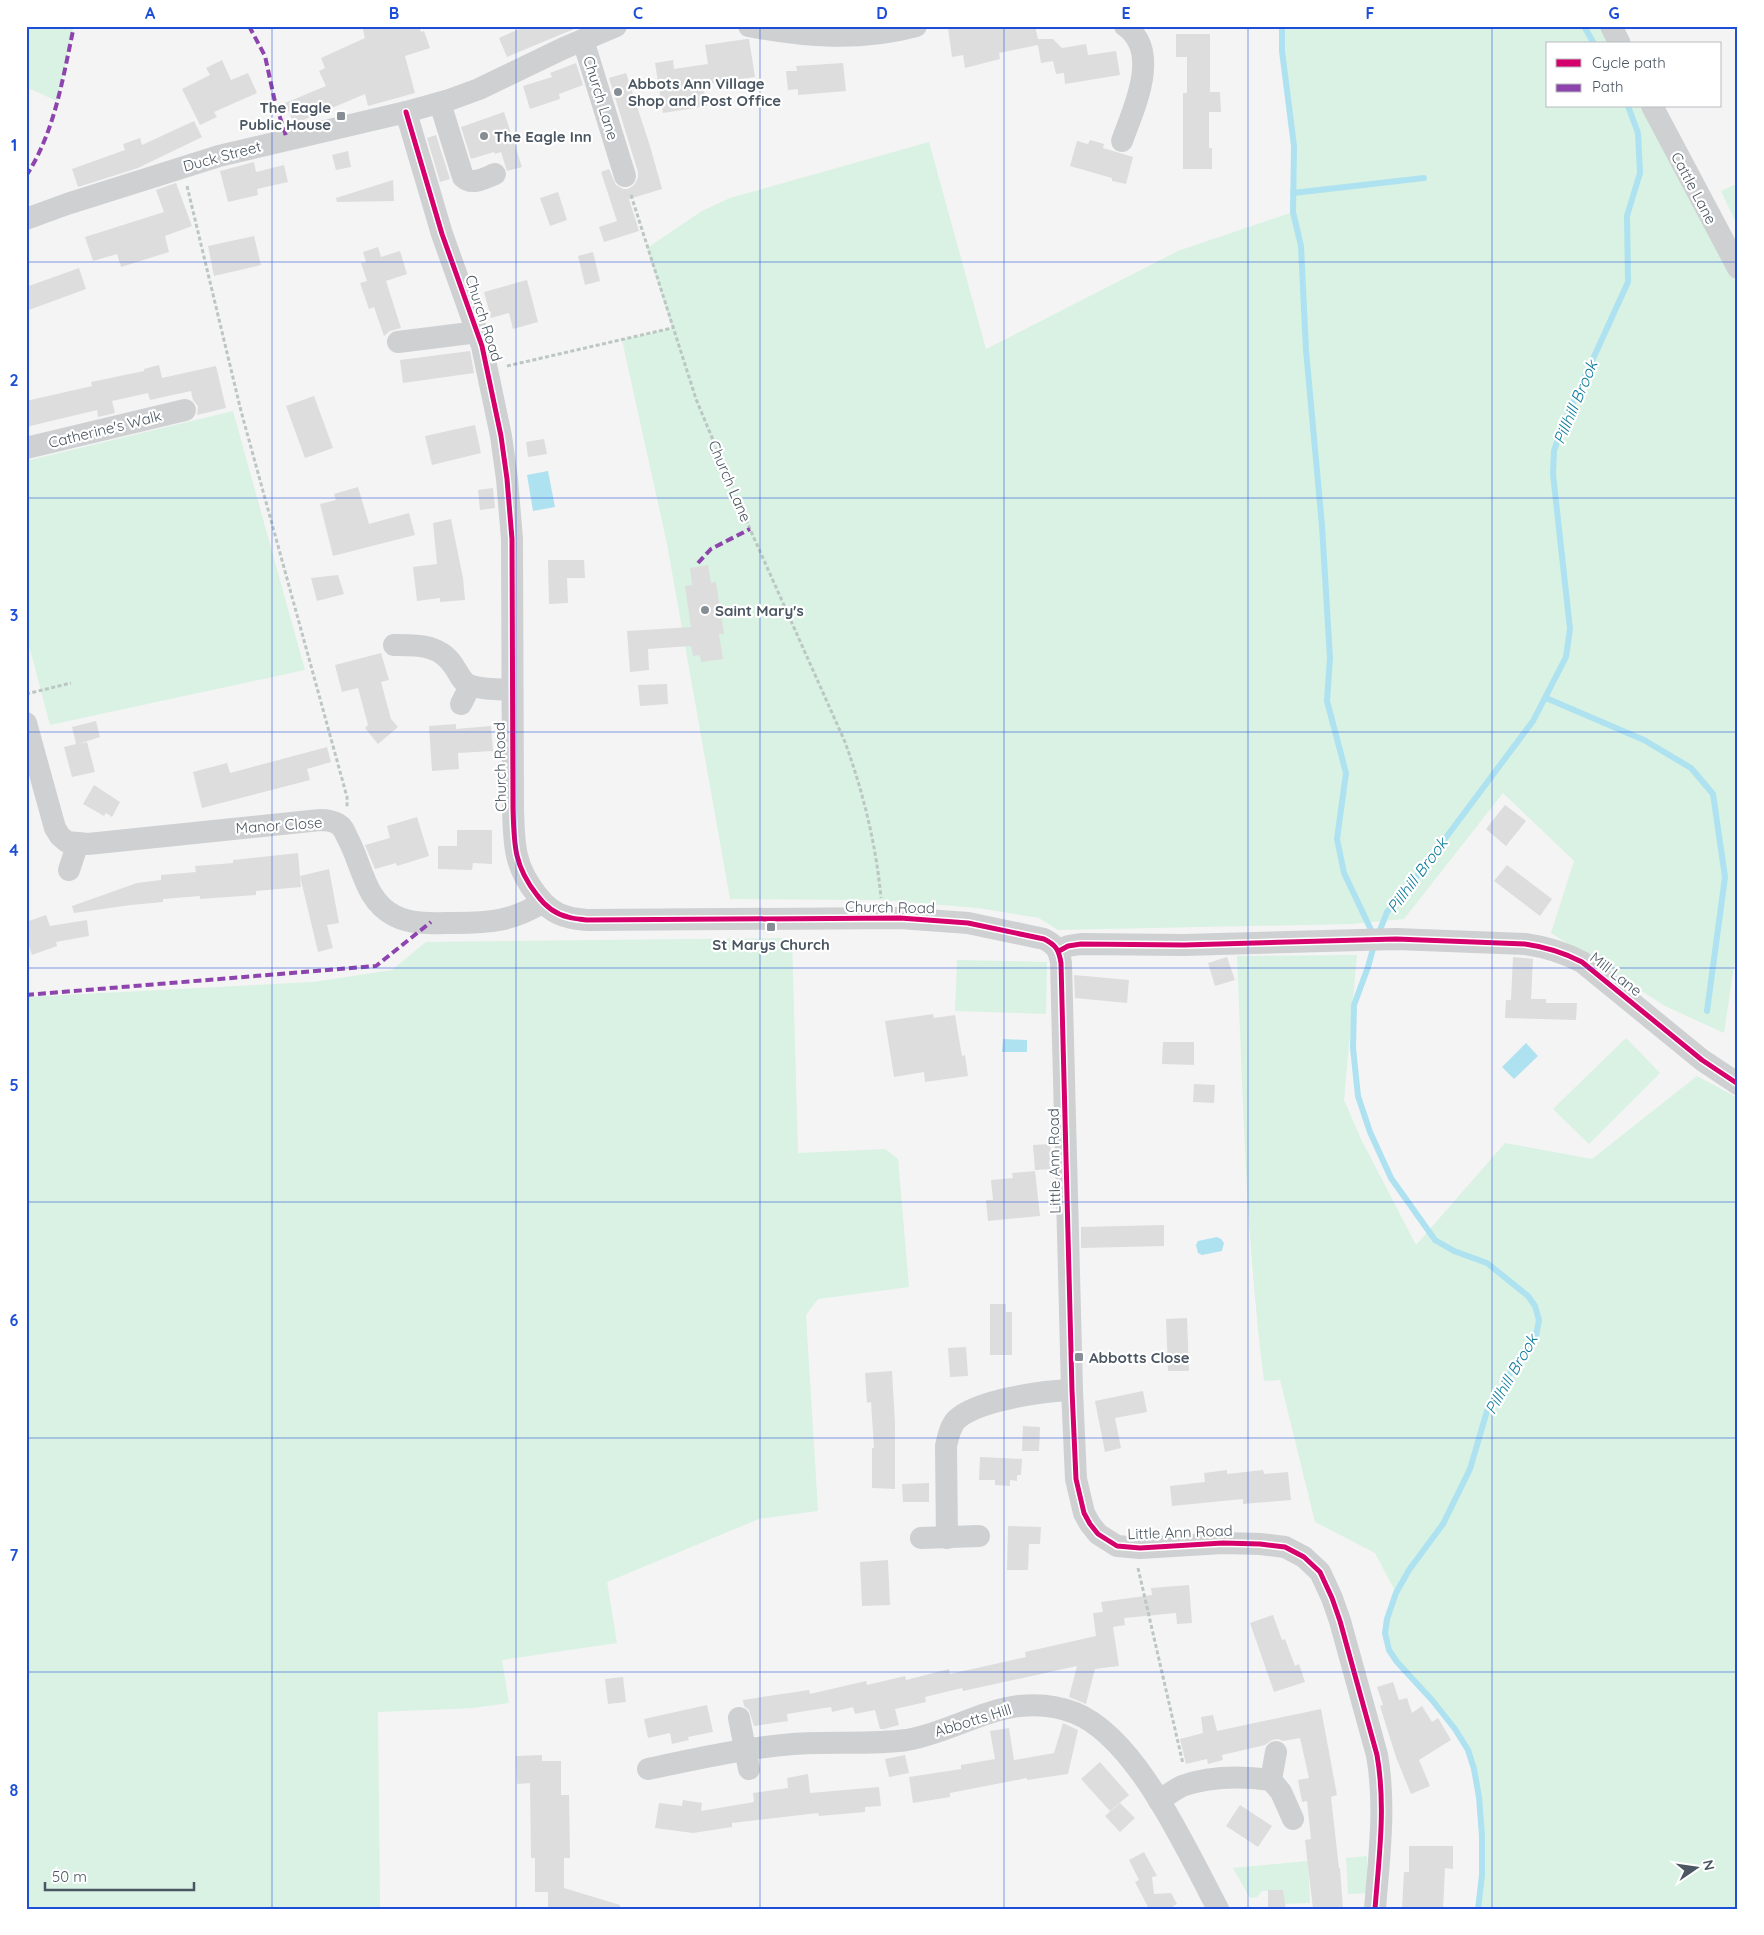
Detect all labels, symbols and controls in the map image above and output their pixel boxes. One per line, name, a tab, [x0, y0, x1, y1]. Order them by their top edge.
text: A	[145, 3, 156, 23]
text: B	[389, 3, 399, 23]
text: C	[633, 3, 643, 23]
text: D	[876, 3, 888, 23]
text: E	[1121, 3, 1131, 23]
text: F	[1366, 3, 1375, 23]
text: G	[1608, 3, 1620, 23]
legend	[1546, 42, 1722, 108]
text: Cycle path	[1592, 53, 1666, 72]
street label: Church Lane	[579, 54, 623, 142]
place label: Abbots Ann Village Shop and Post Office	[628, 74, 781, 110]
text: Path	[1592, 77, 1624, 96]
marker: Abbots Ann Village Shop and Post Office	[612, 86, 624, 98]
place label: The Eagle Public House	[239, 98, 331, 134]
marker: The Eagle Public House	[335, 110, 347, 122]
place label: The Eagle Inn	[494, 127, 592, 146]
marker: The Eagle Inn	[478, 130, 490, 142]
text: 1	[11, 135, 17, 155]
street label: Duck Street	[181, 136, 263, 176]
street label: Cattle Lane	[1667, 149, 1721, 227]
street label: Church Road	[461, 272, 507, 364]
water label: Pillhill Brook	[1548, 356, 1602, 447]
text: 2	[9, 370, 19, 390]
street label: Catherine's Walk	[46, 406, 164, 452]
street label: Church Lane	[704, 437, 756, 525]
place label: Saint Mary's	[715, 601, 804, 620]
marker: Saint Mary's	[699, 604, 711, 616]
text: 3	[10, 605, 18, 625]
street label: Church Road	[490, 722, 510, 812]
street label: Manor Close	[235, 812, 323, 838]
water label: Pillhill Brook	[1382, 832, 1453, 916]
text: 4	[9, 840, 19, 860]
street label: Church Road	[845, 897, 935, 917]
marker: St Marys Church	[765, 921, 777, 933]
place label: St Marys Church	[712, 935, 830, 954]
street label: Mill Lane	[1586, 948, 1646, 1000]
text: 5	[9, 1075, 19, 1095]
street label: Little Ann Road	[1044, 1108, 1064, 1214]
text: 6	[10, 1310, 19, 1330]
water label: Pillhill Brook	[1480, 1329, 1543, 1417]
place label: Abbotts Close	[1089, 1348, 1190, 1367]
marker: Abbotts Close	[1073, 1351, 1085, 1363]
street label: Little Ann Road	[1127, 1521, 1233, 1543]
text: 7	[10, 1545, 19, 1565]
street label: Abbotts Hill	[932, 1699, 1014, 1741]
text: 8	[10, 1780, 19, 1800]
north arrow	[1672, 1842, 1722, 1892]
text: N	[1699, 1858, 1719, 1872]
scale bar	[45, 1860, 194, 1892]
text: 50 m	[52, 1867, 87, 1886]

